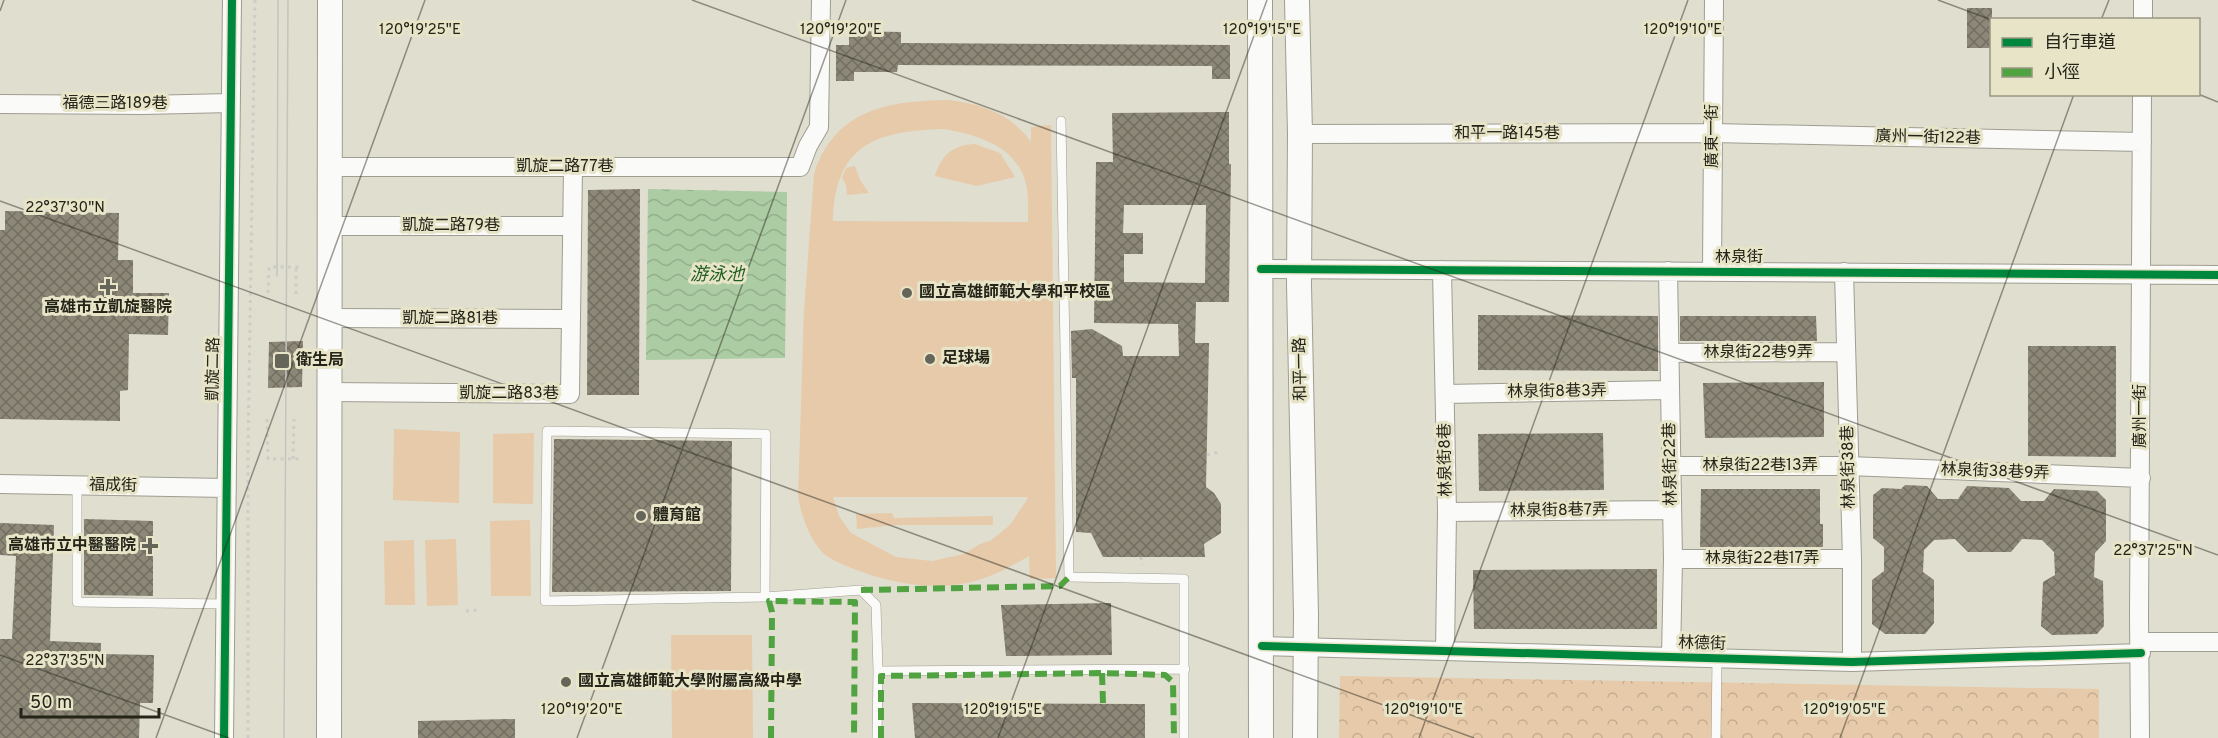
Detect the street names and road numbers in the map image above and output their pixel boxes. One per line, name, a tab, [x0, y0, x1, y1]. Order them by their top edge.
street label: 福德三路189巷	[63, 94, 167, 114]
street label: 廣東一街	[1703, 104, 1723, 168]
street label: 和平一路145巷	[1454, 124, 1560, 144]
street label: 廣州一街122巷	[1875, 127, 1981, 149]
street label: 凱旋二路77巷	[516, 157, 614, 177]
street label: 凱旋二路79巷	[402, 216, 500, 236]
street label: 林泉街	[1715, 248, 1763, 268]
street label: 凱旋二路81巷	[402, 309, 498, 329]
street label: 凱旋二路	[203, 337, 225, 401]
street label: 和平一路	[1290, 337, 1312, 401]
street label: 林泉街22巷9弄	[1703, 343, 1813, 363]
street label: 林泉街8巷3弄	[1507, 381, 1607, 403]
street label: 凱旋二路83巷	[459, 384, 559, 404]
street label: 廣州一街	[2131, 384, 2151, 448]
street label: 林泉街22巷	[1660, 422, 1682, 506]
street label: 林泉街8巷	[1435, 423, 1457, 497]
street label: 林泉街38巷	[1838, 425, 1860, 509]
street label: 林泉街22巷13弄	[1702, 456, 1818, 476]
street label: 林泉街38巷9弄	[1940, 460, 2050, 484]
street label: 福成街	[89, 476, 137, 496]
street label: 林泉街8巷7弄	[1510, 500, 1608, 522]
street label: 林泉街22巷17弄	[1705, 549, 1819, 569]
street label: 林德街	[1678, 633, 1726, 655]

